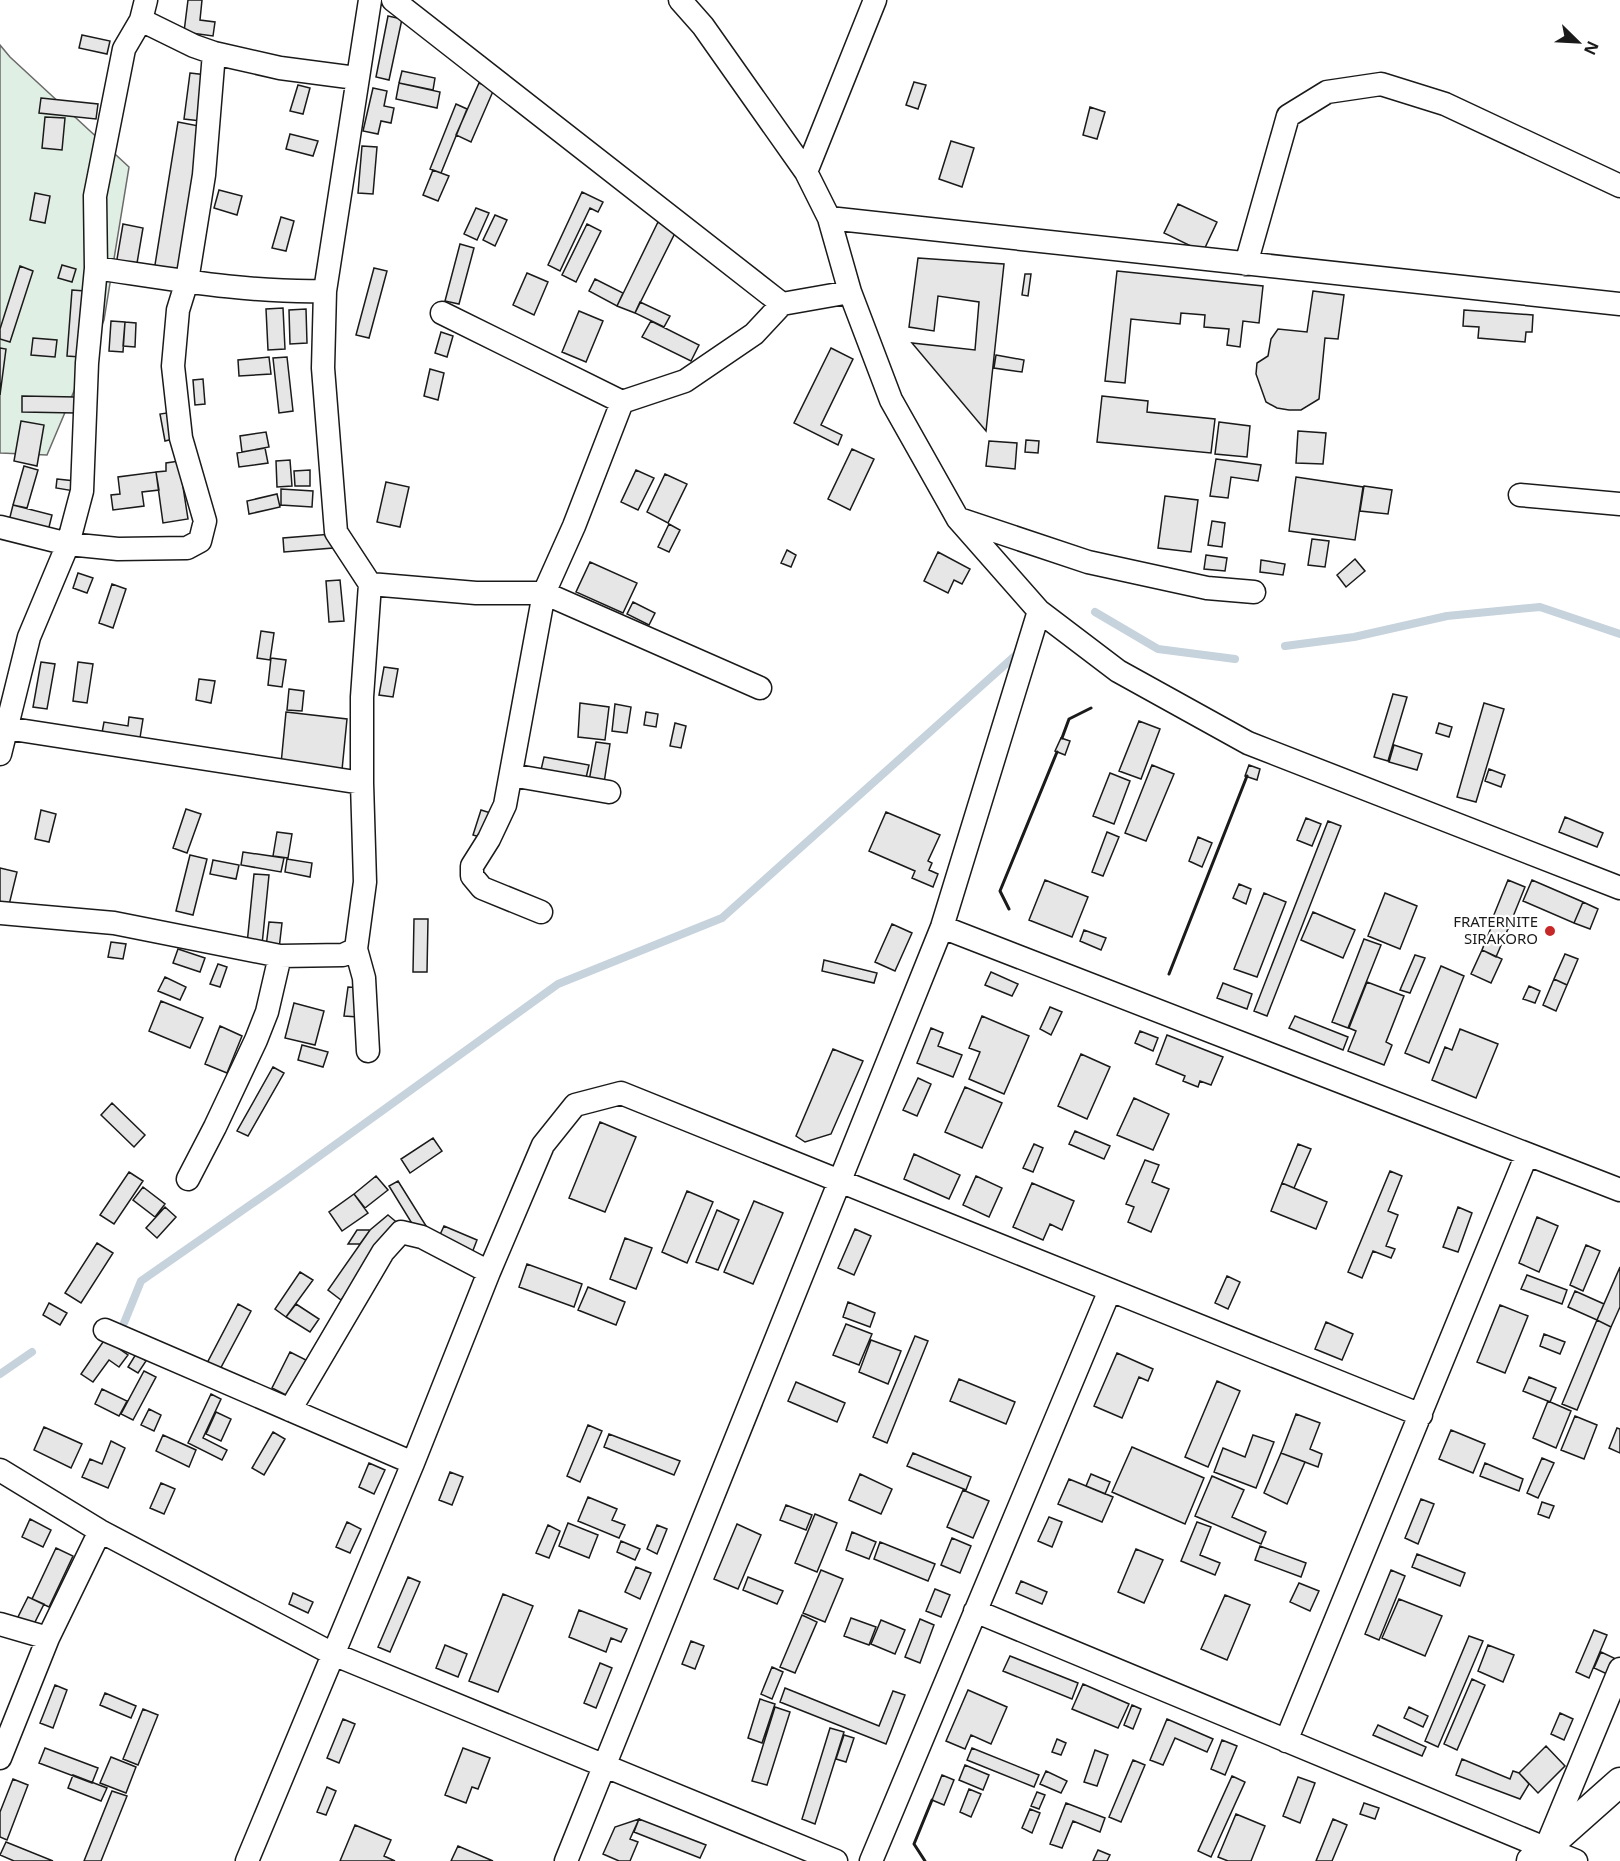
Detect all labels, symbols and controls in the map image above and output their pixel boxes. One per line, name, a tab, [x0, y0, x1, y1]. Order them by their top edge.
north arrow	[1548, 12, 1608, 72]
text: N	[1579, 38, 1604, 59]
place label: FRATERNITE SIRAKORO	[1453, 911, 1538, 948]
marker: FRATERNITE SIRAKORO	[1543, 924, 1557, 938]

